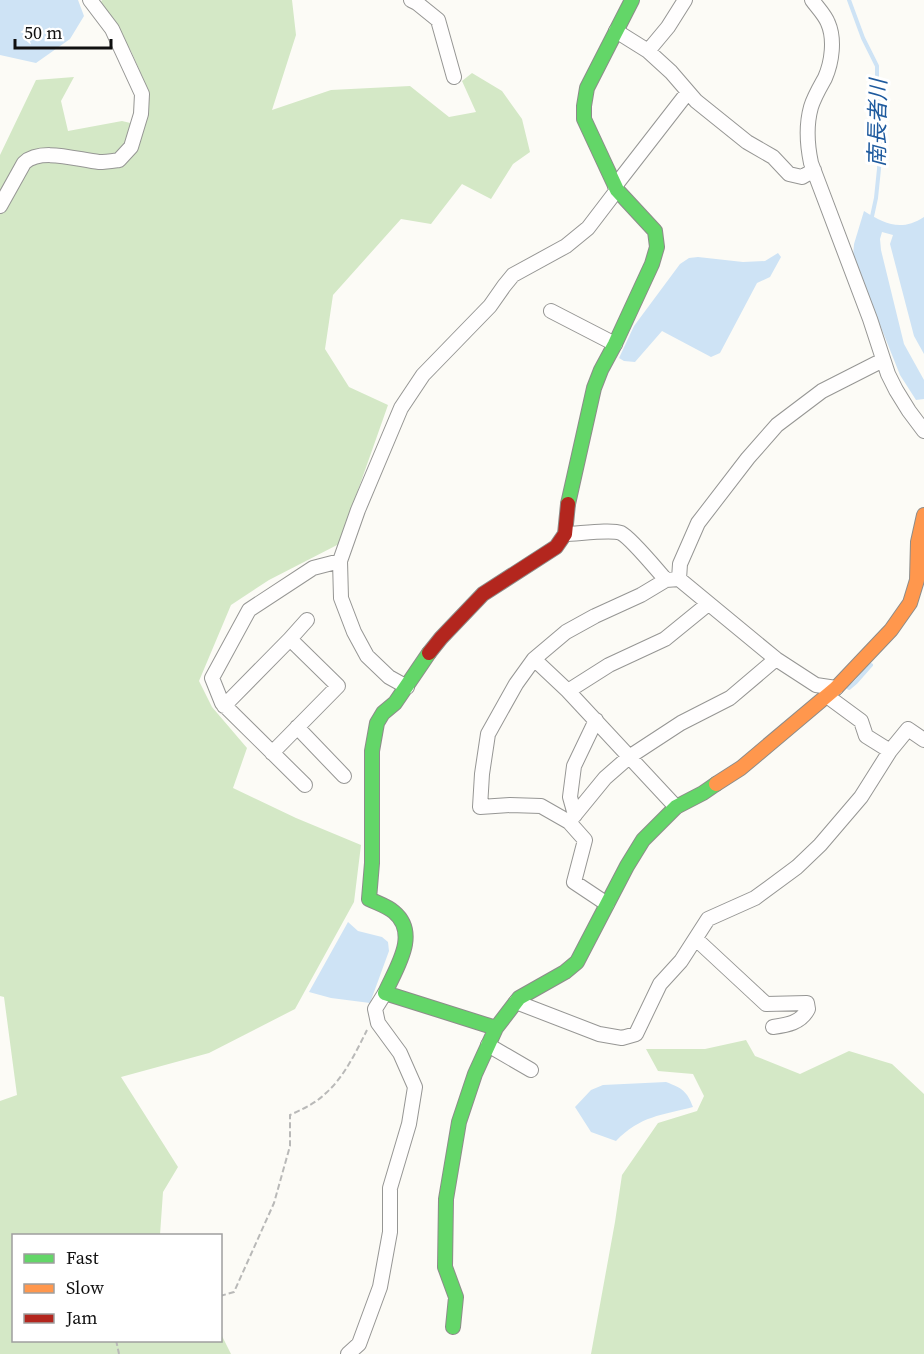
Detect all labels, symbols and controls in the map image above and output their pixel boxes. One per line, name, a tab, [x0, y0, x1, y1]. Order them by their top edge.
scale bar	[15, 12, 111, 50]
text: 50 m	[24, 20, 62, 45]
water label: 南長者川	[861, 77, 893, 167]
legend	[12, 1234, 222, 1342]
text: Fast	[66, 1245, 99, 1270]
text: Slow	[66, 1275, 104, 1300]
text: Jam	[65, 1305, 98, 1330]

